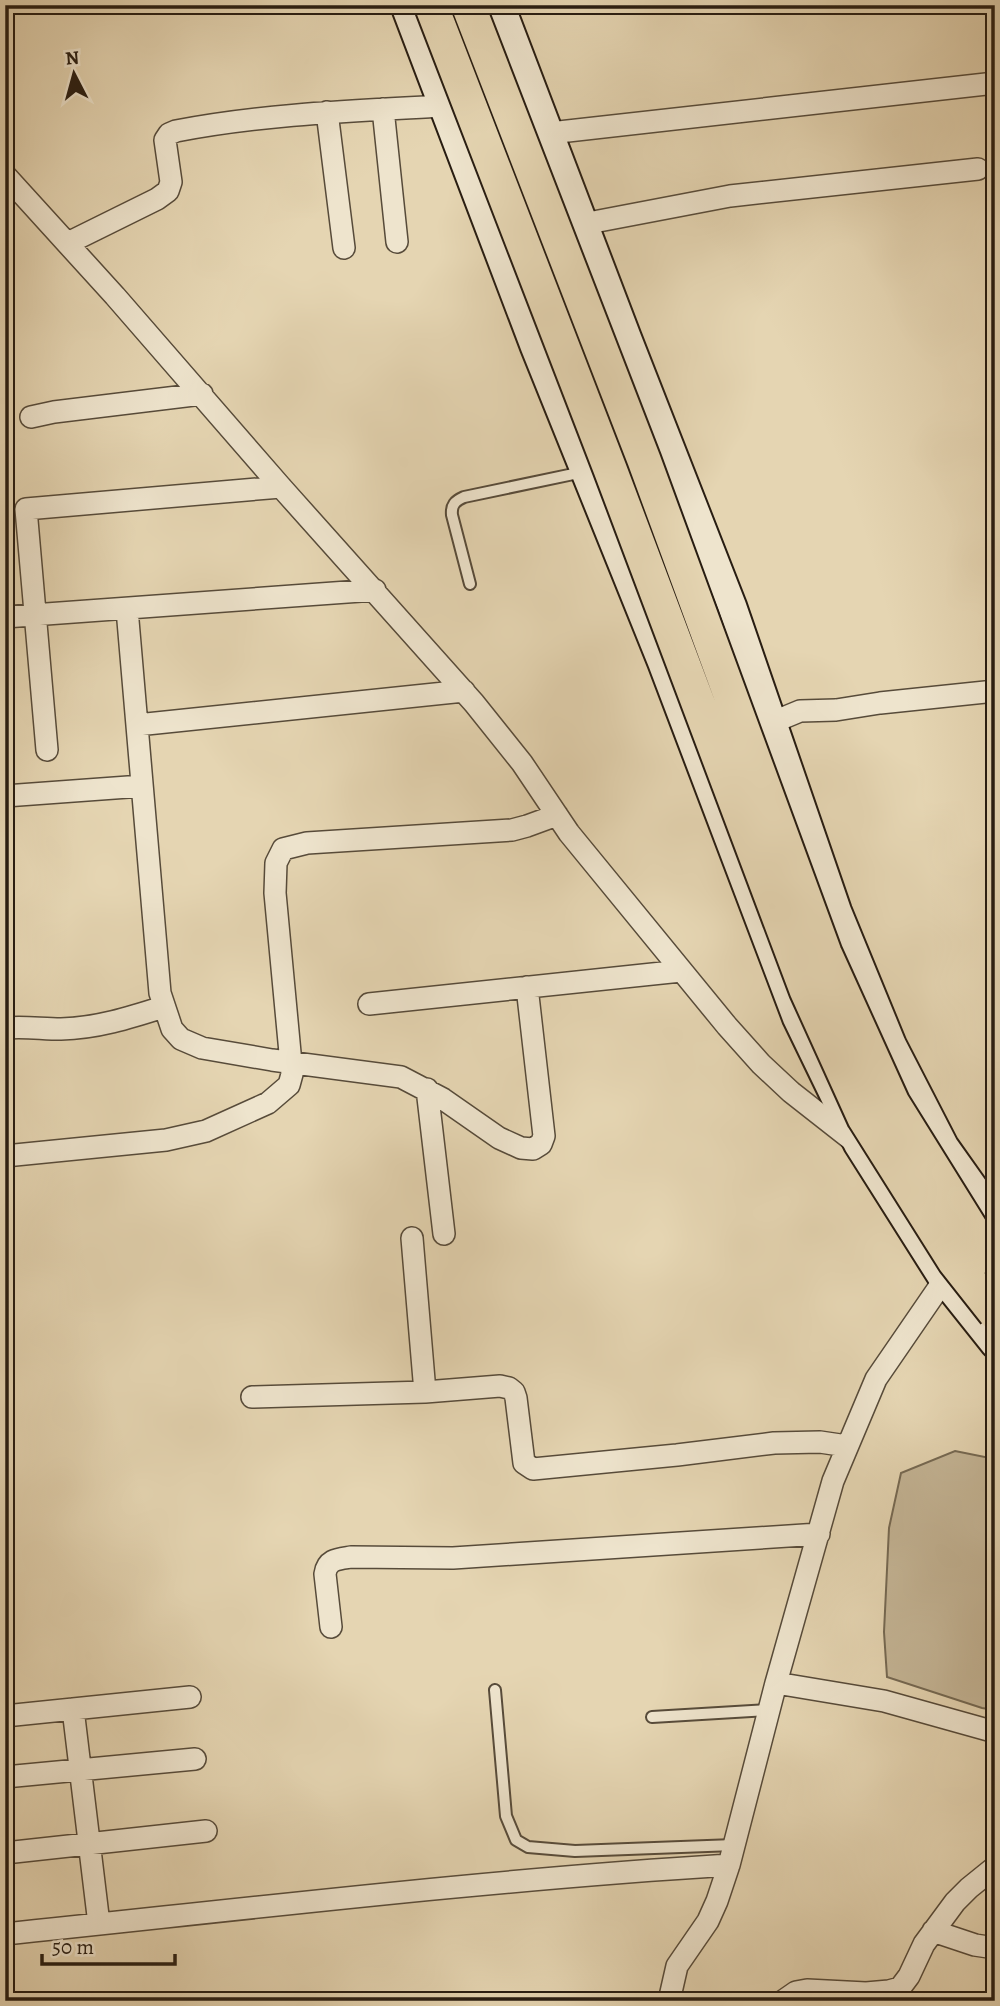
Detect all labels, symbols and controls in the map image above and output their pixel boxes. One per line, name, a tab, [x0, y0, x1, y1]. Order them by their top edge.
north arrow	[38, 38, 108, 108]
text: N	[64, 44, 81, 72]
scale bar	[42, 1922, 175, 1966]
text: 50 m	[52, 1933, 94, 1961]

